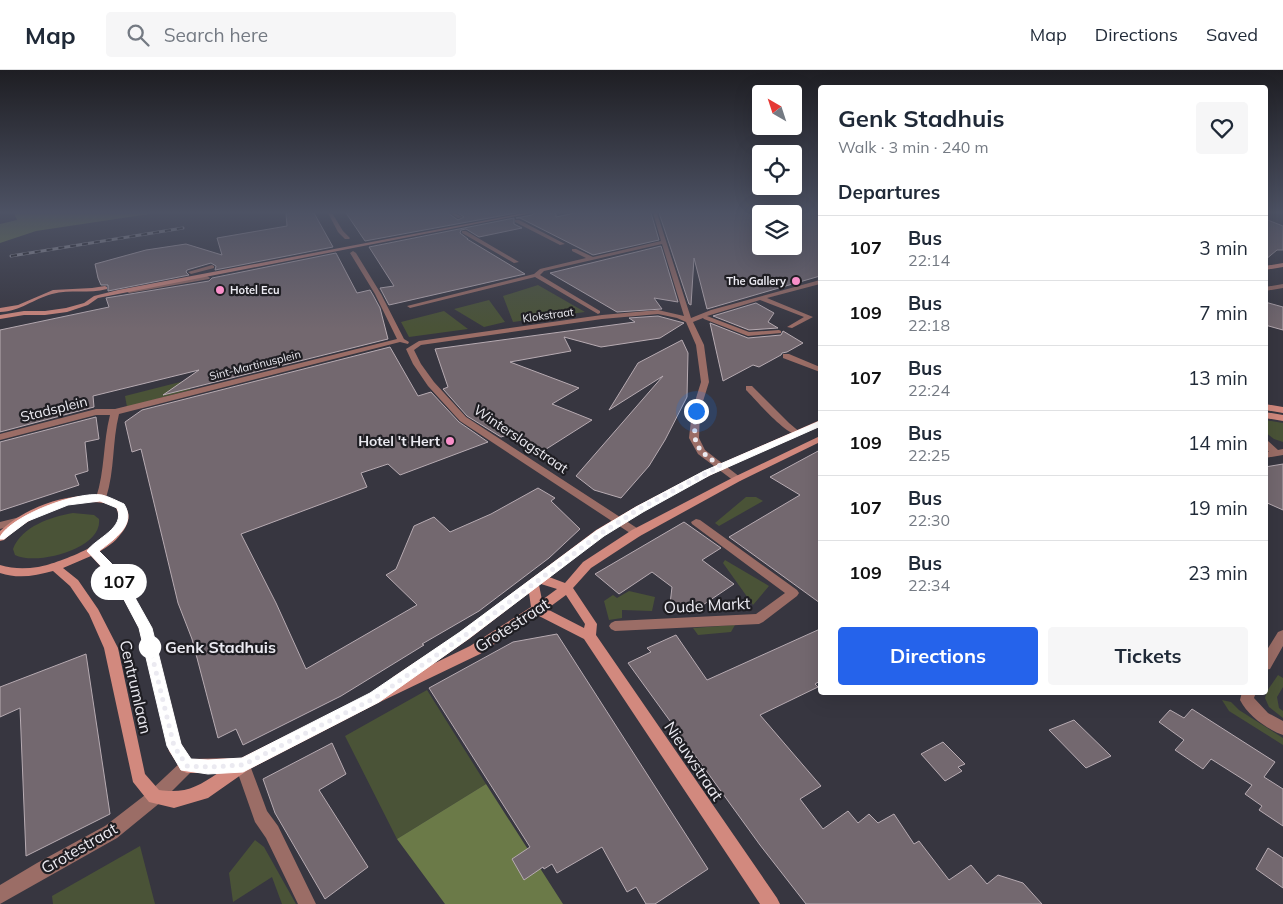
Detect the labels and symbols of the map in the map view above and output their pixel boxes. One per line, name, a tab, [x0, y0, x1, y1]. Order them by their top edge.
north arrow	[752, 85, 802, 135]
place label: The Gallery	[726, 274, 786, 288]
marker: The Gallery	[790, 275, 802, 287]
place label: Hotel Ecu	[230, 283, 280, 297]
marker: Hotel Ecu	[214, 284, 226, 296]
street label: Klokstraat	[521, 304, 575, 326]
street label: Sint-Martinusplein	[208, 347, 302, 383]
street label: Stadsplein	[19, 392, 89, 426]
your location	[684, 399, 709, 424]
street label: Winterslagstraat	[470, 401, 572, 477]
place label: Hotel 't Hert	[358, 432, 441, 450]
marker: Hotel 't Hert	[444, 435, 456, 447]
line badge: 107	[90, 566, 148, 598]
street label: Grotestraat	[471, 593, 553, 656]
street label: Oude Markt	[663, 593, 751, 617]
marker: Genk Stadhuis	[139, 636, 161, 658]
place label: Genk Stadhuis	[165, 637, 276, 657]
street label: Centrumlaan	[116, 638, 156, 736]
street label: Nieuwstraat	[660, 718, 728, 805]
street label: Grotestraat	[37, 818, 121, 878]

